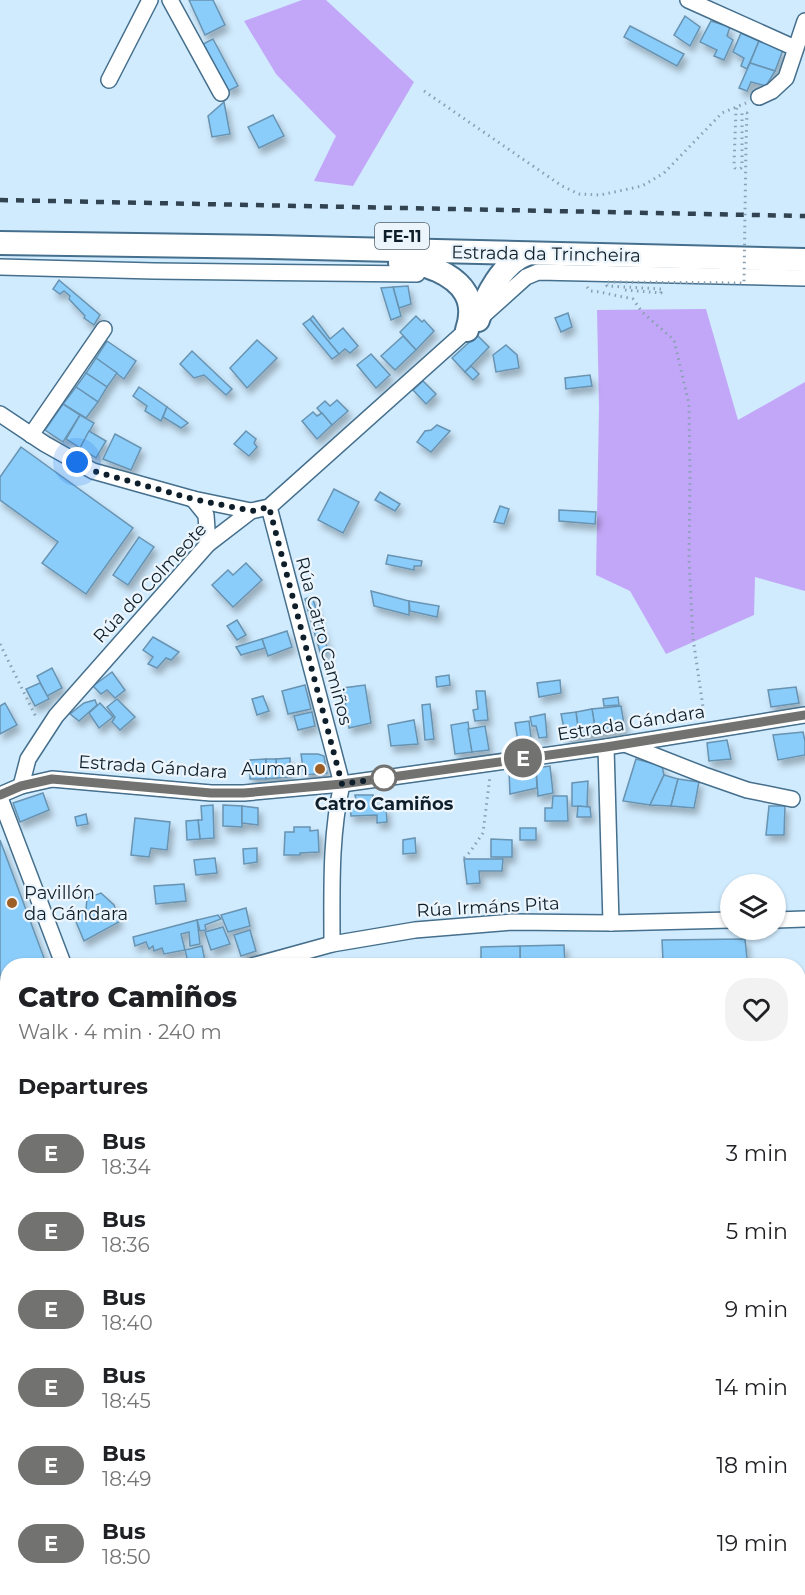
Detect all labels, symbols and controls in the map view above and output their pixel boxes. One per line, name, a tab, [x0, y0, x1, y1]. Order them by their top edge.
road number: FE-11	[375, 223, 429, 249]
street label: Estrada da Trincheira	[451, 241, 641, 267]
your location	[62, 447, 92, 477]
street label: Rúa do Colmeote	[89, 518, 211, 648]
street label: Rúa Catro Camiños	[291, 554, 357, 728]
street label: Estrada Gándara	[556, 700, 706, 746]
line badge: E	[504, 738, 542, 777]
text: E	[516, 746, 530, 771]
street label: Estrada Gándara	[78, 751, 228, 783]
place label: Auman	[241, 758, 308, 780]
marker: Auman	[313, 762, 327, 776]
marker: Catro Camiños	[371, 765, 397, 791]
place label: Catro Camiños	[315, 793, 454, 815]
map controls	[720, 874, 786, 940]
button: layers	[720, 874, 786, 940]
place label: Pavillón da Gándara	[24, 882, 128, 925]
street label: Rúa Irmáns Pita	[416, 892, 560, 922]
marker: Pavillón da Gándara	[5, 896, 19, 910]
button: heart	[725, 978, 788, 1041]
text: Catro Camiños	[18, 980, 237, 1014]
text: Walk · 4 min · 240 m	[18, 1020, 222, 1044]
text: Departures	[18, 1073, 148, 1100]
text: Bus	[102, 1128, 146, 1155]
text: 3 min	[726, 1140, 788, 1167]
text: E	[44, 1141, 58, 1166]
text: 18:34	[102, 1155, 151, 1179]
text: Bus	[102, 1206, 146, 1233]
text: 5 min	[726, 1218, 788, 1245]
text: E	[44, 1219, 58, 1244]
text: 18:36	[102, 1233, 150, 1257]
text: Bus	[102, 1284, 146, 1311]
text: 9 min	[725, 1296, 788, 1323]
text: E	[44, 1297, 58, 1322]
text: 18:40	[102, 1311, 153, 1335]
text: Bus	[102, 1362, 146, 1389]
text: 14 min	[716, 1374, 788, 1401]
text: E	[44, 1375, 58, 1400]
text: 18:45	[102, 1389, 151, 1413]
text: Bus	[102, 1440, 146, 1467]
text: 18 min	[716, 1452, 788, 1479]
text: E	[44, 1453, 58, 1478]
text: 18:49	[102, 1467, 151, 1491]
text: Bus	[102, 1518, 146, 1545]
text: 19 min	[717, 1530, 788, 1557]
text: E	[44, 1531, 58, 1556]
text: 18:50	[102, 1545, 151, 1569]

